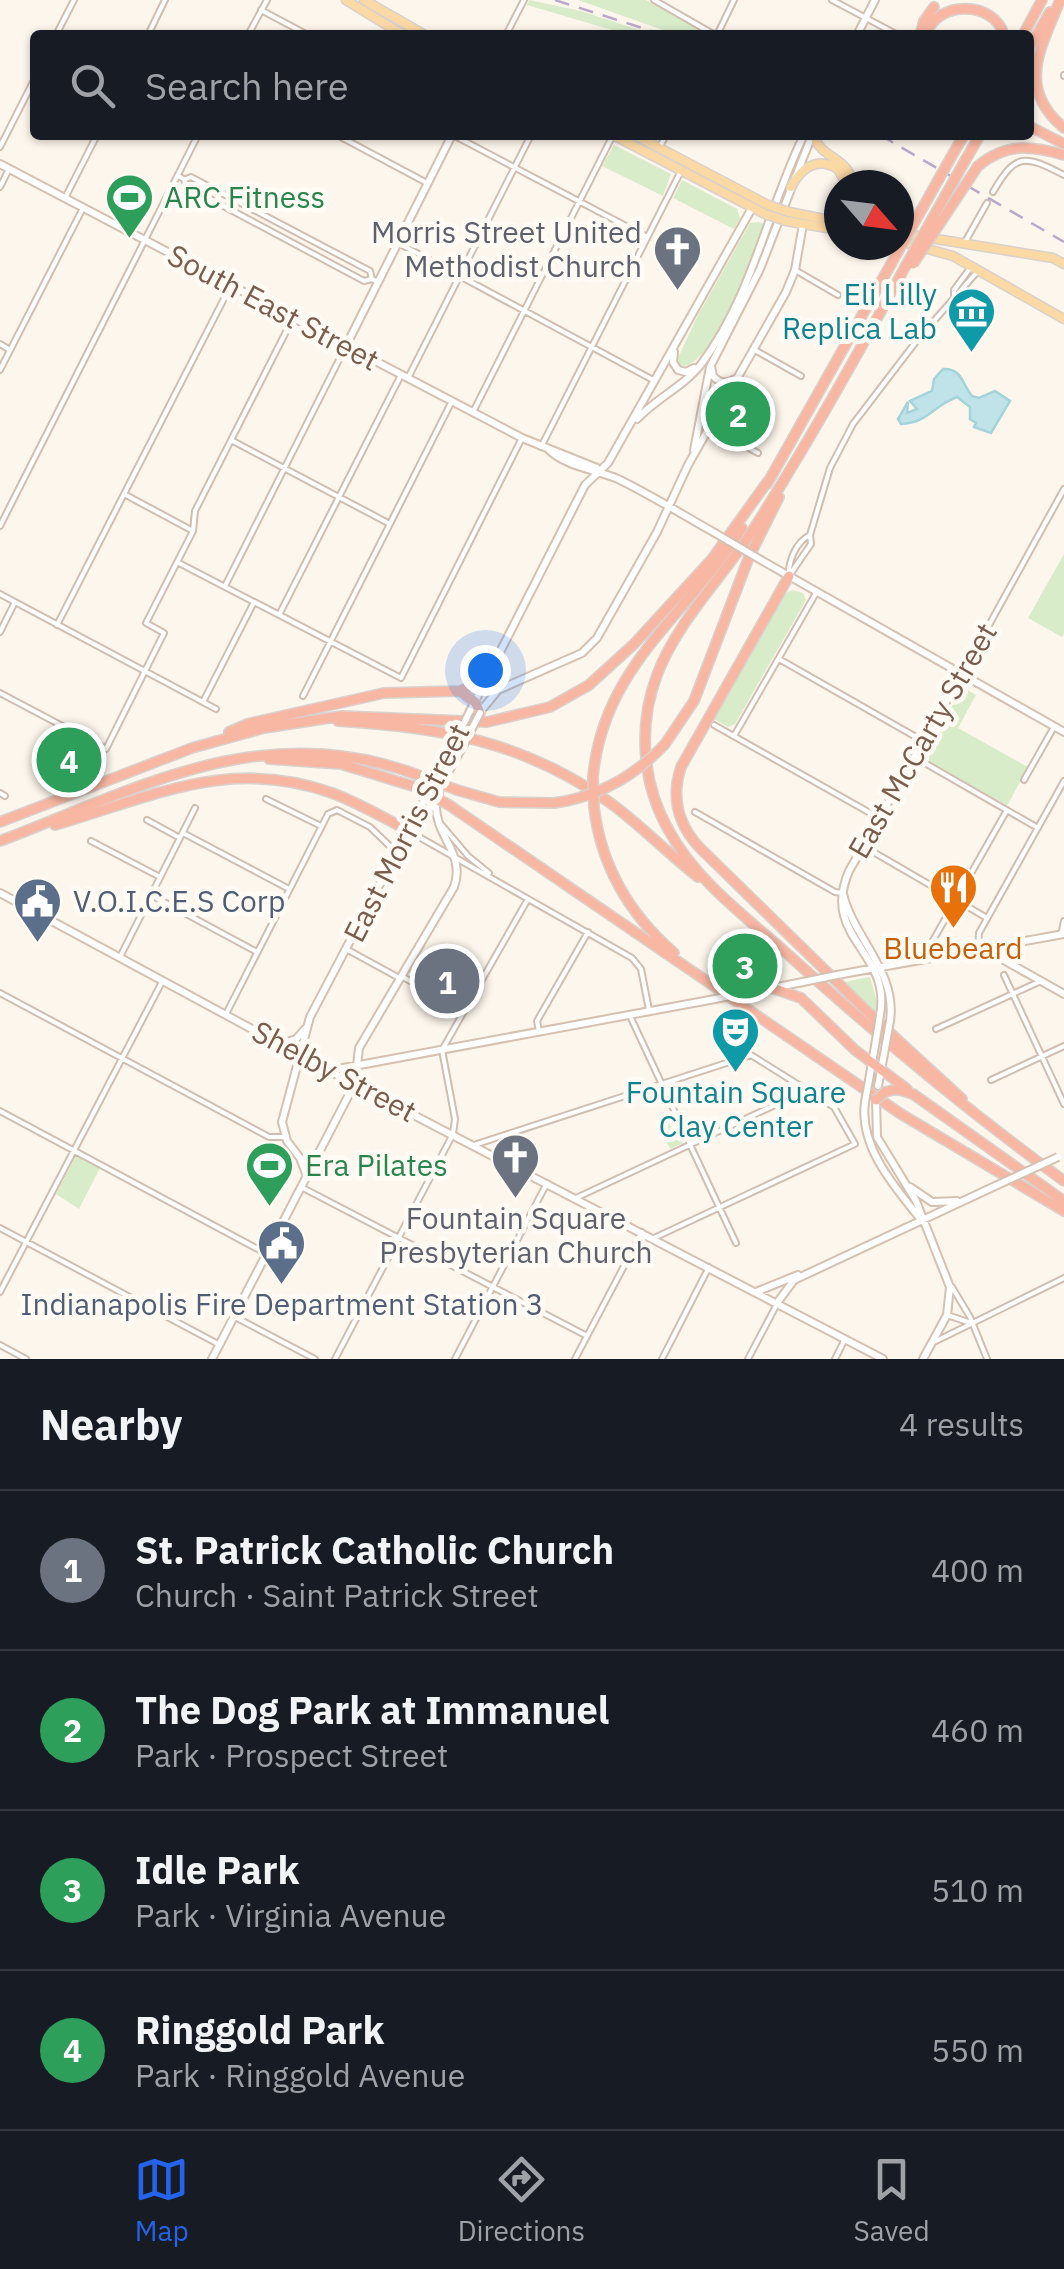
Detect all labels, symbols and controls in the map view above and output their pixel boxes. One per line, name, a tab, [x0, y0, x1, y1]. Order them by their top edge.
search box	[30, 30, 1034, 140]
icon: search	[65, 58, 120, 113]
text: Search here	[145, 61, 349, 110]
north arrow	[824, 170, 914, 260]
sports icon: ARC Fitness	[103, 172, 155, 240]
place label: ARC Fitness	[164, 177, 325, 216]
place label: Morris Street United Methodist Church	[371, 212, 642, 285]
church icon: Morris Street United Methodist Church	[651, 224, 703, 292]
street label: South East Street	[161, 235, 386, 379]
place label: Eli Lilly Replica Lab	[782, 274, 937, 347]
museum icon: Eli Lilly Replica Lab	[946, 286, 998, 354]
pin: 2	[706, 376, 770, 452]
street label: East McCarty Street	[838, 615, 1005, 865]
your location	[460, 645, 511, 696]
street label: East Morris Street	[334, 716, 478, 948]
pin: 4	[36, 722, 102, 798]
restaurant icon: Bluebeard	[927, 862, 979, 930]
public building icon: V.O.I.C.E.S Corp	[12, 876, 64, 944]
place label: V.O.I.C.E.S Corp	[73, 881, 285, 920]
pin: 3	[712, 928, 778, 1004]
place label: Bluebeard	[883, 928, 1023, 967]
pin: 1	[414, 944, 480, 1018]
theatre icon: Fountain Square Clay Center	[710, 1006, 762, 1074]
street label: Shelby Street	[246, 1011, 424, 1130]
place label: Fountain Square Clay Center	[626, 1072, 846, 1145]
church icon: Fountain Square Presbyterian Church	[490, 1132, 542, 1200]
sports icon: Era Pilates	[244, 1140, 296, 1208]
place label: Era Pilates	[305, 1145, 448, 1184]
place label: Fountain Square Presbyterian Church	[379, 1198, 653, 1271]
public building icon: Indianapolis Fire Department Station 3	[256, 1218, 308, 1286]
place label: Indianapolis Fire Department Station 3	[20, 1284, 544, 1323]
text: Nearby	[40, 1397, 182, 1452]
text: 4 results	[899, 1403, 1024, 1445]
text: St. Patrick Catholic Church	[135, 1525, 614, 1574]
text: 1	[63, 1549, 82, 1591]
text: 400 m	[931, 1549, 1024, 1591]
text: Church · Saint Patrick Street	[135, 1574, 539, 1616]
text: The Dog Park at Immanuel	[135, 1685, 609, 1734]
text: 2	[63, 1709, 82, 1751]
text: 460 m	[931, 1709, 1024, 1751]
text: Park · Prospect Street	[135, 1734, 448, 1776]
text: Idle Park	[135, 1845, 299, 1894]
text: 3	[63, 1869, 82, 1911]
text: 510 m	[931, 1869, 1024, 1911]
text: Park · Virginia Avenue	[135, 1894, 446, 1936]
text: Ringgold Park	[135, 2005, 384, 2054]
text: 4	[63, 2029, 82, 2071]
text: 550 m	[931, 2029, 1024, 2071]
text: Park · Ringgold Avenue	[135, 2054, 465, 2096]
tab: Map	[134, 2152, 189, 2249]
tab: Directions	[458, 2152, 585, 2249]
tab: Saved	[854, 2152, 930, 2249]

